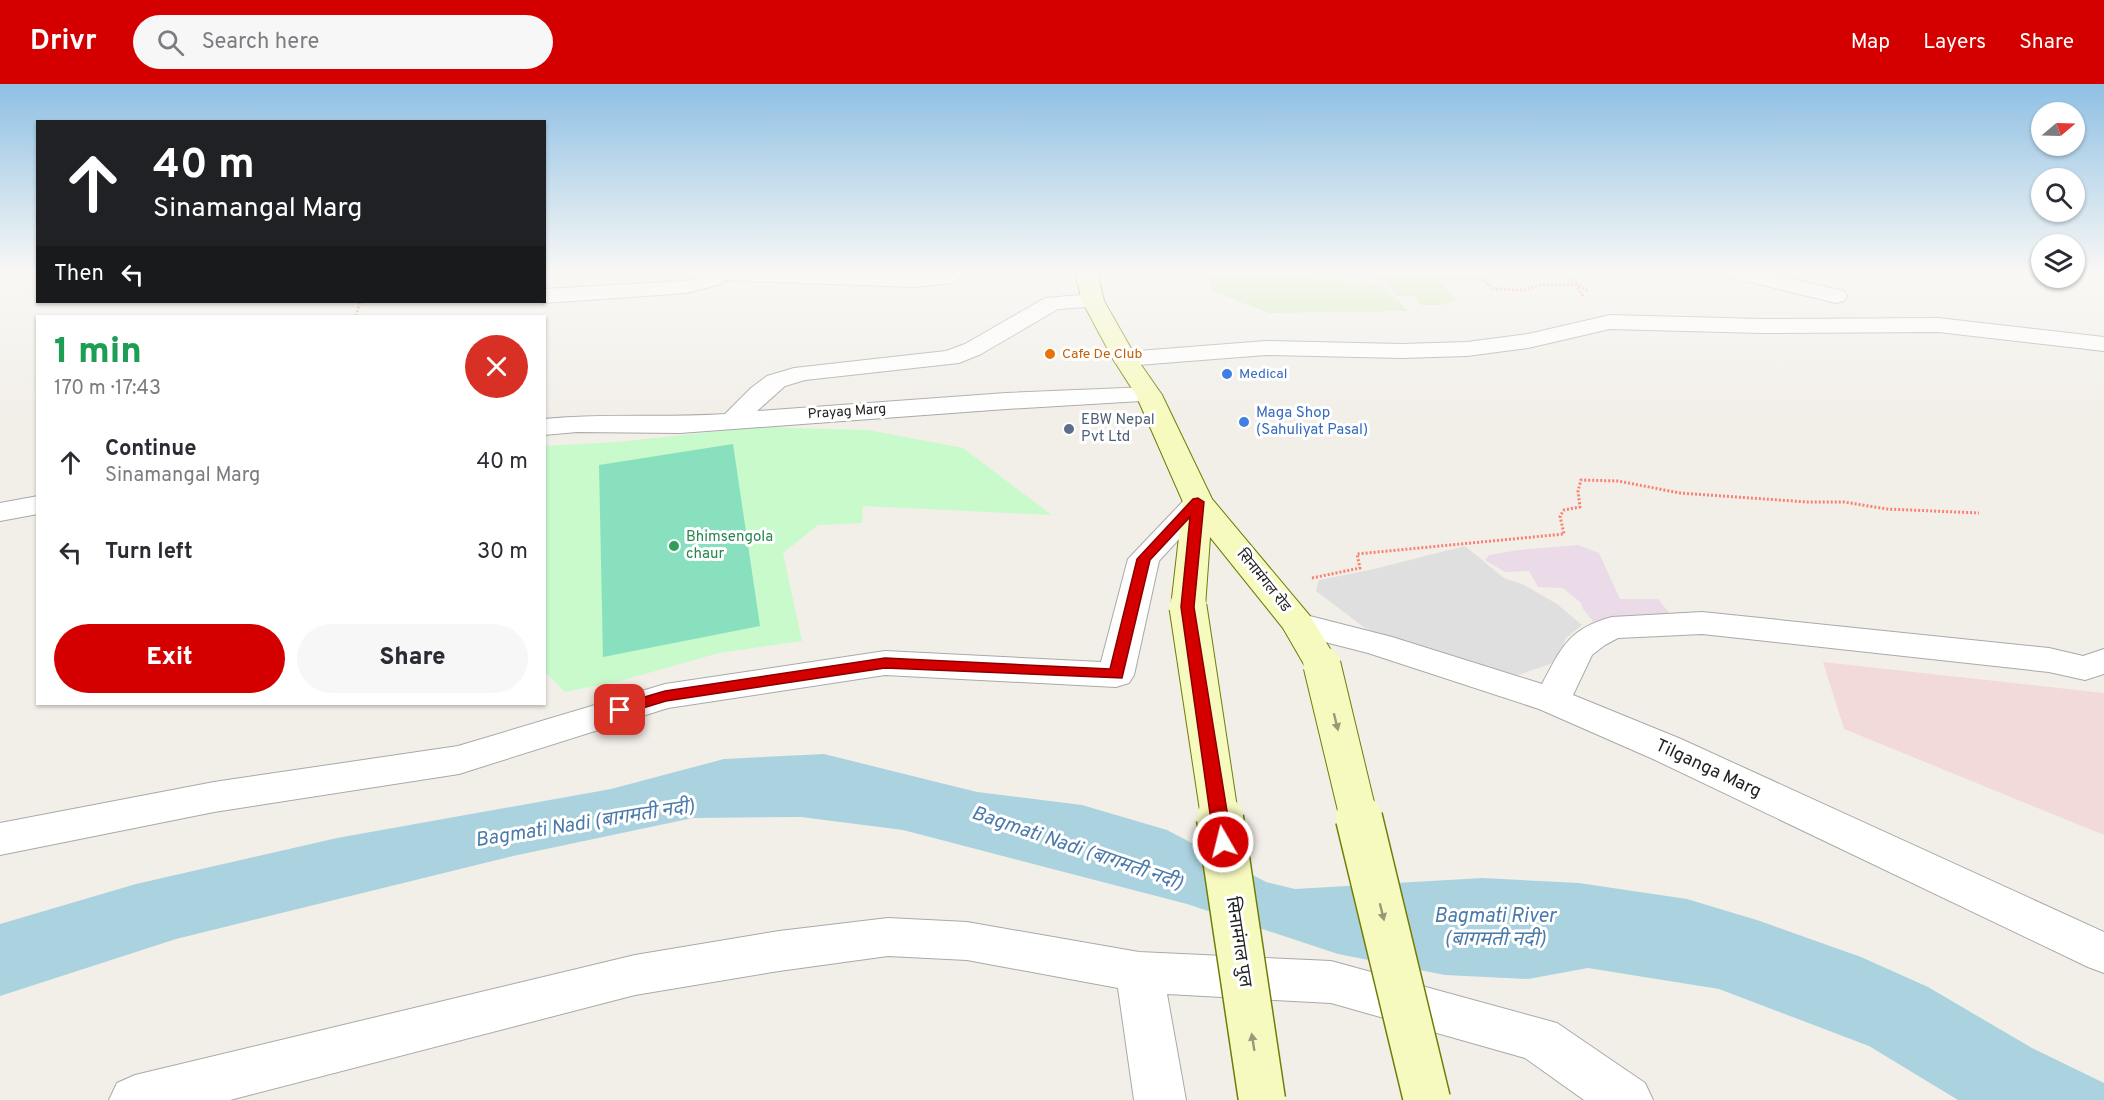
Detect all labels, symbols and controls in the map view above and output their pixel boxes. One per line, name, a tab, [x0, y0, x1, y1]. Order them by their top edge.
search box	[133, 15, 553, 69]
text: Drivr	[30, 24, 97, 60]
icon: search	[154, 26, 187, 59]
text: Search here	[202, 29, 319, 56]
text: Map	[1851, 29, 1890, 56]
text: Layers	[1923, 29, 1986, 56]
text: Share	[2019, 29, 2074, 56]
north arrow	[2031, 102, 2085, 156]
map controls	[2031, 102, 2085, 288]
text: 40 m	[153, 140, 255, 193]
icon: ahead	[54, 144, 132, 222]
button: search	[2031, 168, 2085, 222]
text: Sinamangal Marg	[153, 192, 363, 226]
button: layers	[2031, 234, 2085, 288]
icon: left	[116, 258, 149, 291]
text: Then	[54, 261, 104, 288]
text: 1 min	[54, 330, 142, 376]
button: close	[465, 335, 528, 398]
place label: Cafe De Club	[1062, 346, 1142, 363]
marker: Cafe De Club	[1043, 347, 1057, 361]
place label: Medical	[1239, 366, 1287, 383]
marker: Medical	[1220, 367, 1234, 381]
text: 170 m · 17:43	[54, 376, 161, 402]
street label: Prayag Marg	[807, 401, 887, 423]
place label: Maga Shop (Sahuliyat Pasal)	[1256, 404, 1368, 440]
place label: EBW Nepal Pvt Ltd	[1081, 411, 1155, 447]
marker: Maga Shop (Sahuliyat Pasal)	[1237, 415, 1251, 429]
marker: EBW Nepal Pvt Ltd	[1062, 422, 1076, 436]
text: Continue	[105, 436, 196, 463]
icon: ahead	[54, 446, 87, 479]
text: 40 m	[476, 449, 528, 476]
text: Sinamangal Marg	[105, 463, 260, 489]
place label: Bhimsengola chaur	[686, 528, 773, 564]
icon: left	[54, 536, 87, 569]
text: Turn left	[105, 539, 193, 566]
text: 30 m	[477, 539, 528, 566]
marker: Bhimsengola chaur	[667, 539, 681, 553]
street label: सिनामंगल रोड	[1232, 546, 1295, 617]
button: Exit	[54, 624, 285, 693]
button: Share	[297, 624, 528, 693]
pin	[594, 684, 645, 735]
icon: arrive	[603, 693, 636, 726]
one-way arrow	[1331, 713, 1341, 731]
street label: Tilganga Marg	[1651, 734, 1765, 804]
water label: Bagmati Nadi (बागमती नदी)	[474, 794, 697, 854]
water label: Bagmati Nadi (बागमती नदी)	[968, 801, 1186, 897]
position arrow	[1191, 810, 1255, 874]
street label: सिनामंगल पुल	[1220, 895, 1257, 990]
one-way arrow	[1377, 902, 1387, 921]
water label: Bagmati River (बागमती नदी)	[1434, 904, 1557, 953]
one-way arrow	[1249, 1033, 1258, 1052]

